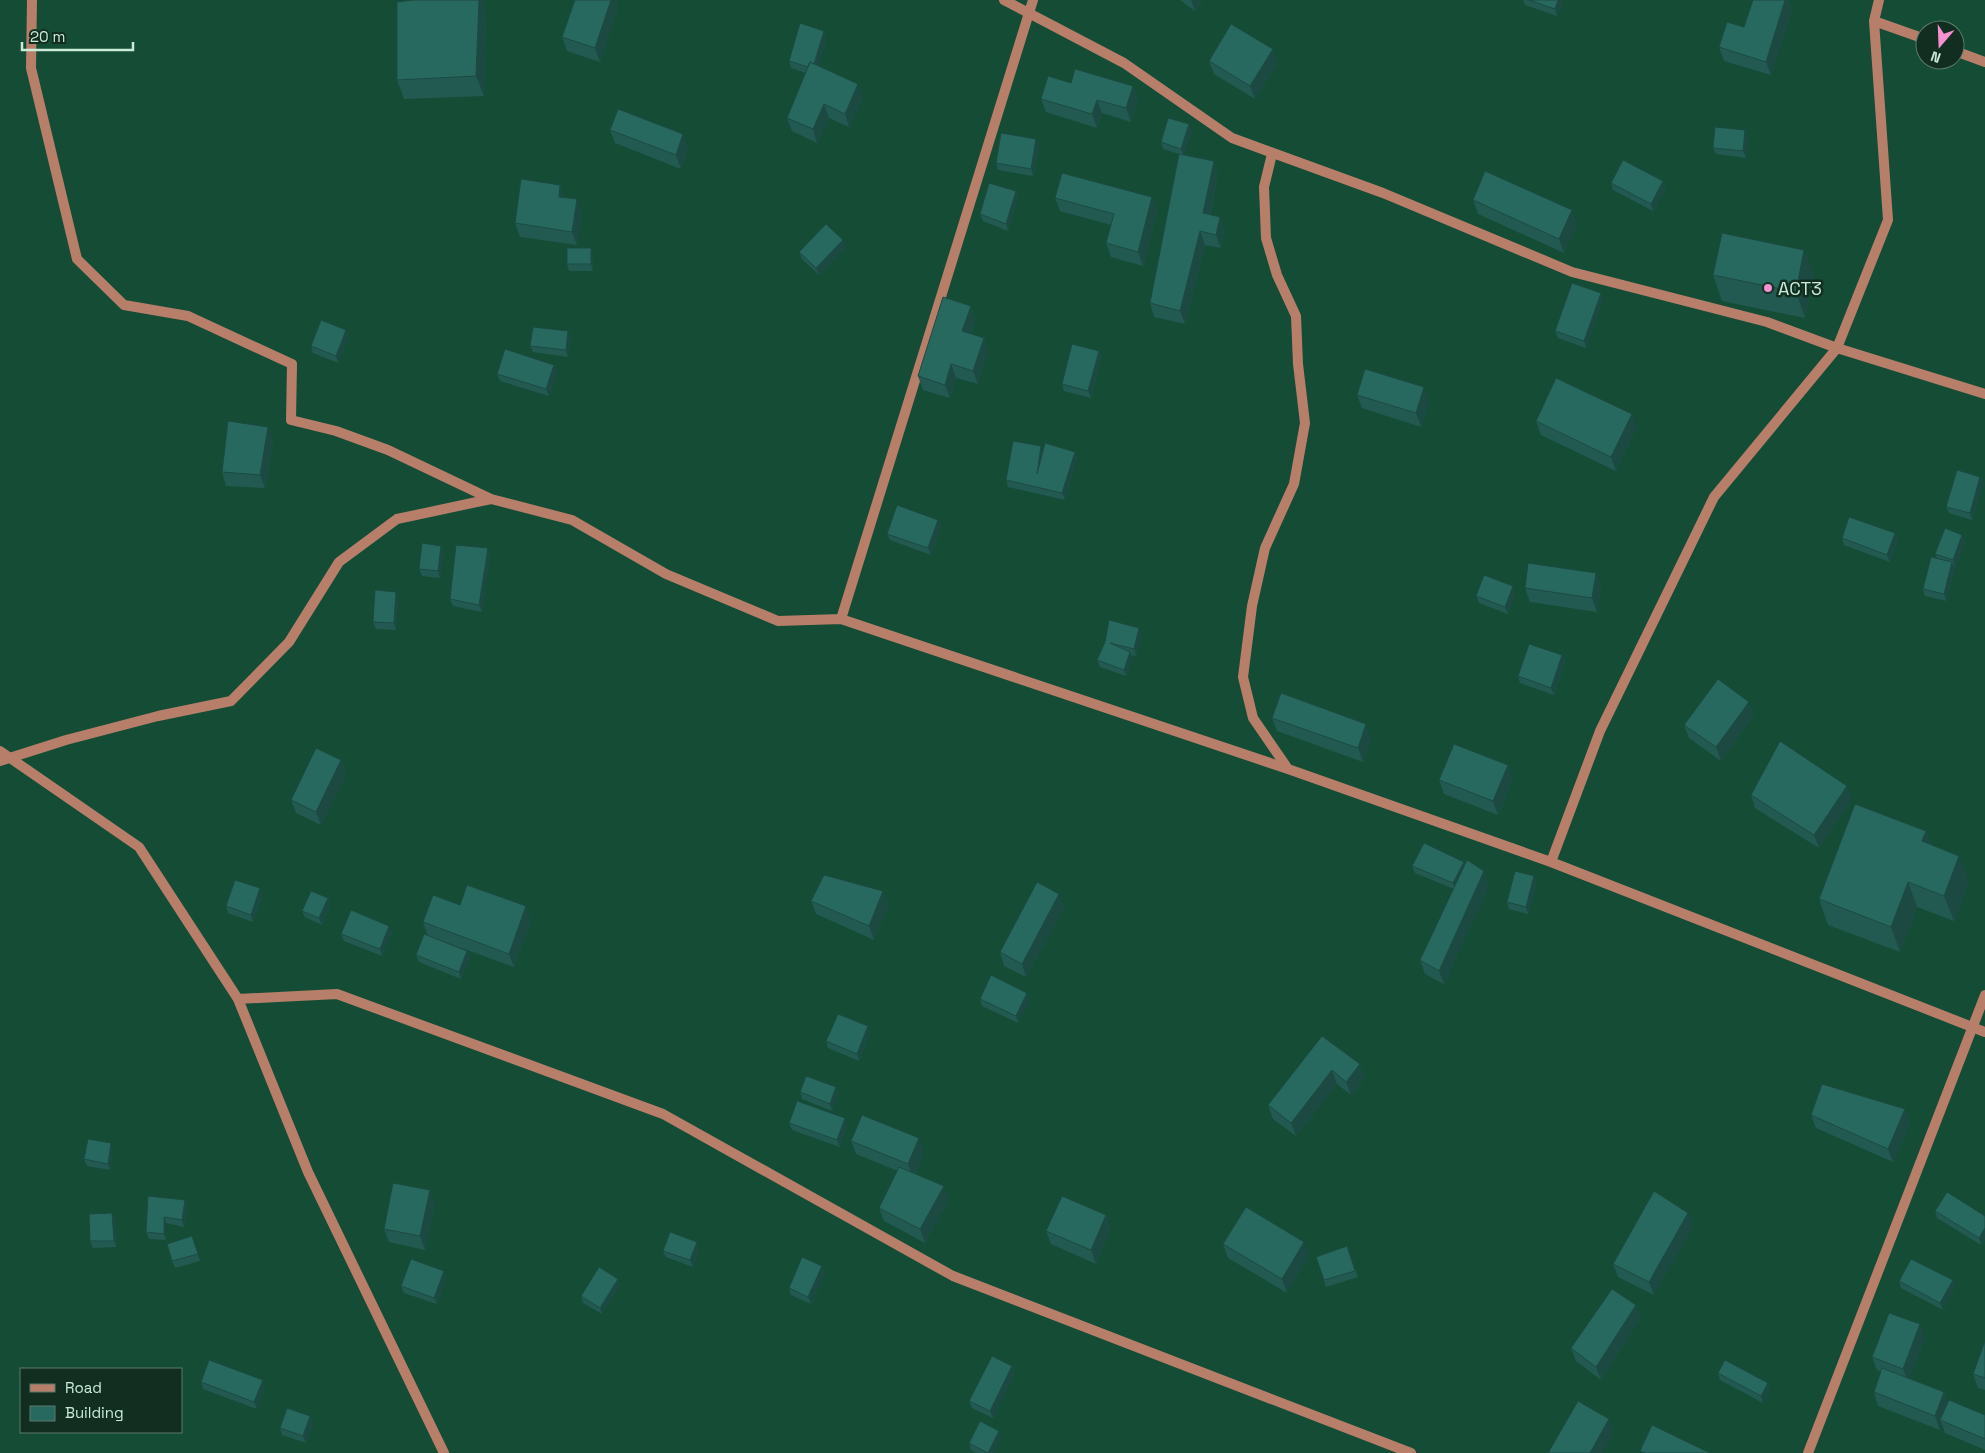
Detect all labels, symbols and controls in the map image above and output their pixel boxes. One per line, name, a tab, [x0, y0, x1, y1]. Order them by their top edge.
scale bar	[22, 20, 134, 52]
north arrow	[1915, 20, 1965, 70]
text: 20 m	[30, 27, 65, 46]
text: N	[1928, 47, 1943, 67]
place label: ACT3	[1778, 277, 1822, 300]
marker: ACT3	[1762, 282, 1774, 294]
legend	[20, 1368, 182, 1433]
text: Road	[65, 1378, 102, 1397]
text: Building	[65, 1403, 124, 1422]

